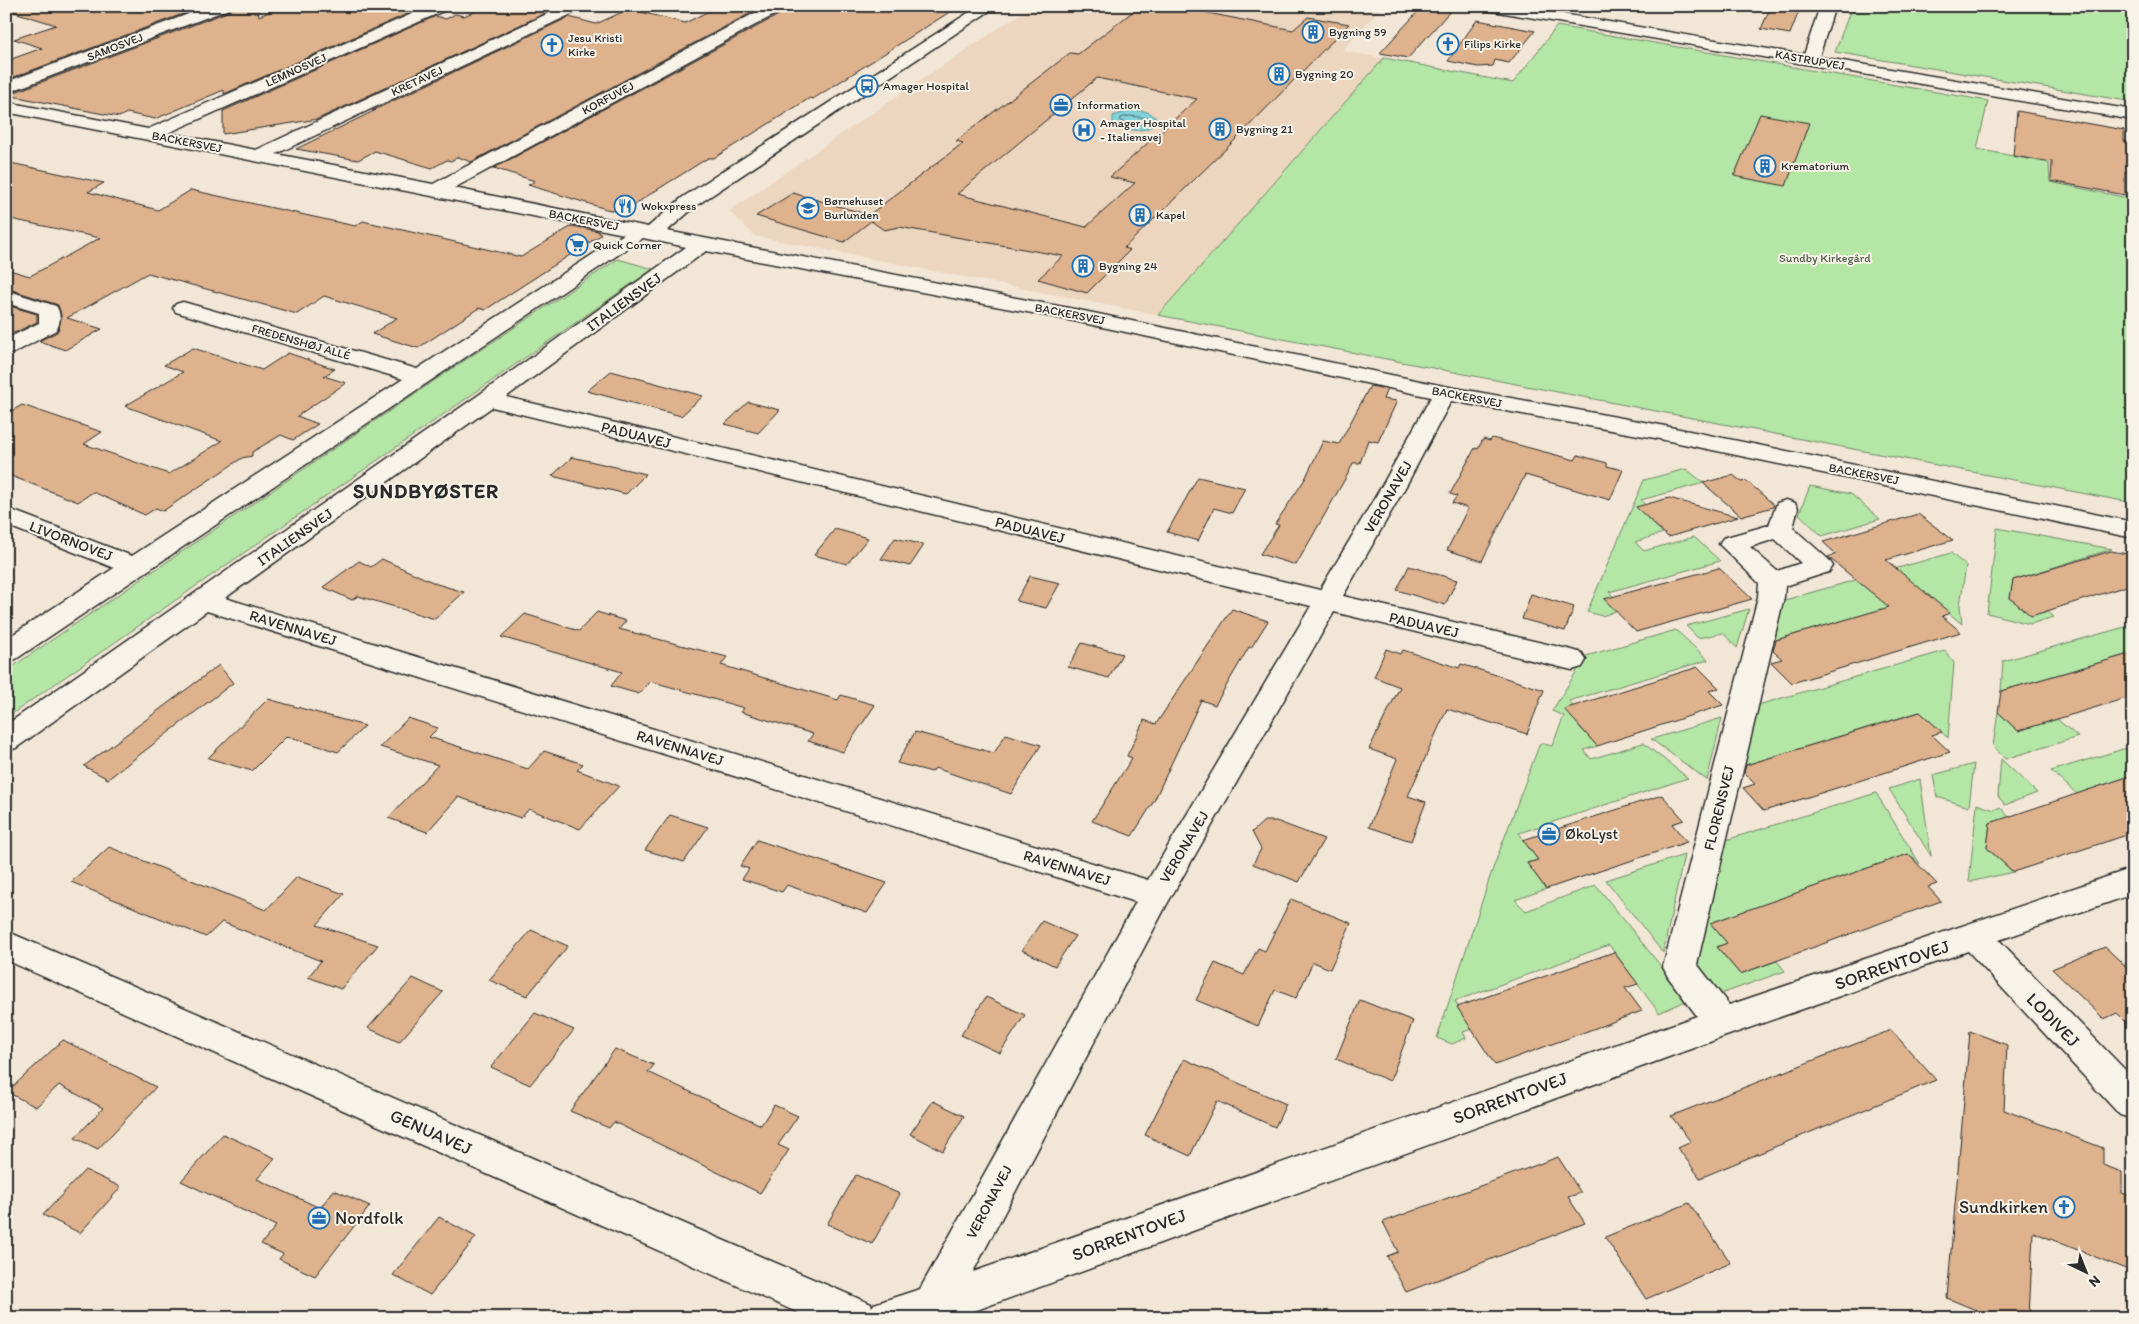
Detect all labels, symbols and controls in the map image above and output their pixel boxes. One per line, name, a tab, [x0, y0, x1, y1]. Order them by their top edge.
building icon: Bygning 59	[1301, 20, 1325, 44]
place label: Bygning 59	[1329, 25, 1386, 39]
street label: SAMOSVEJ	[85, 30, 145, 64]
place label: Jesu Kristi Kirke	[568, 31, 622, 59]
church icon: Filips Kirke	[1436, 32, 1460, 56]
church icon: Jesu Kristi Kirke	[540, 33, 564, 57]
place label: Filips Kirke	[1464, 37, 1521, 51]
street label: KASTRUPVEJ	[1774, 47, 1846, 73]
street label: LEMNOSVEJ	[263, 50, 329, 90]
building icon: Bygning 20	[1267, 62, 1291, 86]
street label: KRETAVEJ	[389, 63, 445, 99]
place label: Bygning 20	[1295, 67, 1354, 81]
bus stop icon: Amager Hospital	[855, 74, 879, 98]
street label: KORFUVEJ	[580, 78, 636, 118]
place label: Amager Hospital	[883, 79, 969, 93]
office icon: Information	[1049, 93, 1073, 117]
place label: Information	[1077, 98, 1140, 112]
place label: Amager Hospital - Italiensvej	[1100, 116, 1186, 144]
building icon: Bygning 21	[1208, 117, 1232, 141]
hospital icon: Amager Hospital - Italiensvej	[1072, 118, 1096, 142]
place label: Bygning 21	[1236, 122, 1293, 136]
street label: BACKERSVEJ	[151, 128, 223, 156]
building icon: Krematorium	[1753, 154, 1777, 178]
place label: Krematorium	[1781, 159, 1850, 173]
restaurant icon: Wokxpress	[613, 194, 637, 218]
place label: Børnehuset Burlunden	[824, 194, 884, 222]
school or university icon: Børnehuset Burlunden	[796, 196, 820, 220]
place label: Wokxpress	[641, 199, 696, 213]
building icon: Kapel	[1128, 203, 1152, 227]
street label: BACKERSVEJ	[548, 206, 620, 234]
place label: Kapel	[1156, 208, 1186, 222]
supermarket icon: Quick Corner	[565, 233, 589, 257]
place label: Quick Corner	[593, 238, 662, 252]
park label: Sundby Kirkegård	[1779, 251, 1871, 265]
building icon: Bygning 24	[1071, 254, 1095, 278]
place label: Bygning 24	[1099, 259, 1157, 273]
street label: ITALIENSVEJ	[583, 269, 665, 335]
street label: BACKERSVEJ	[1034, 300, 1106, 328]
street label: FREDENSHØJ ALLÉ	[250, 321, 352, 363]
street label: BACKERSVEJ	[1431, 383, 1503, 411]
street label: PADUAVEJ	[599, 418, 673, 452]
street label: VERONAVEJ	[1360, 457, 1416, 537]
street label: BACKERSVEJ	[1828, 460, 1900, 488]
district label: SUNDBYØSTER	[353, 479, 499, 503]
street label: ITALIENSVEJ	[254, 504, 336, 570]
street label: PADUAVEJ	[993, 513, 1067, 547]
street label: LIVORNOVEJ	[27, 517, 115, 565]
street label: RAVENNAVEJ	[247, 606, 339, 650]
street label: PADUAVEJ	[1387, 608, 1461, 642]
street label: RAVENNAVEJ	[634, 726, 726, 770]
street label: FLORENSVEJ	[1700, 764, 1738, 852]
street label: VERONAVEJ	[1155, 808, 1213, 886]
office icon: ØkoLyst	[1537, 822, 1561, 846]
place label: ØkoLyst	[1565, 825, 1619, 843]
street label: RAVENNAVEJ	[1021, 846, 1113, 890]
street label: SORRENTOVEJ	[1832, 935, 1953, 995]
street label: LODIVEJ	[2022, 988, 2084, 1052]
street label: SORRENTOVEJ	[1450, 1067, 1570, 1129]
street label: GENUAVEJ	[387, 1104, 476, 1160]
street label: VERONAVEJ	[962, 1162, 1016, 1242]
church icon: Sundkirken	[2052, 1195, 2076, 1219]
place label: Sundkirken	[1959, 1196, 2048, 1218]
street label: SORRENTOVEJ	[1069, 1204, 1189, 1266]
office icon: Nordfolk	[307, 1206, 331, 1230]
place label: Nordfolk	[335, 1207, 403, 1229]
north arrow	[2062, 1246, 2112, 1296]
text: N	[2085, 1272, 2104, 1291]

